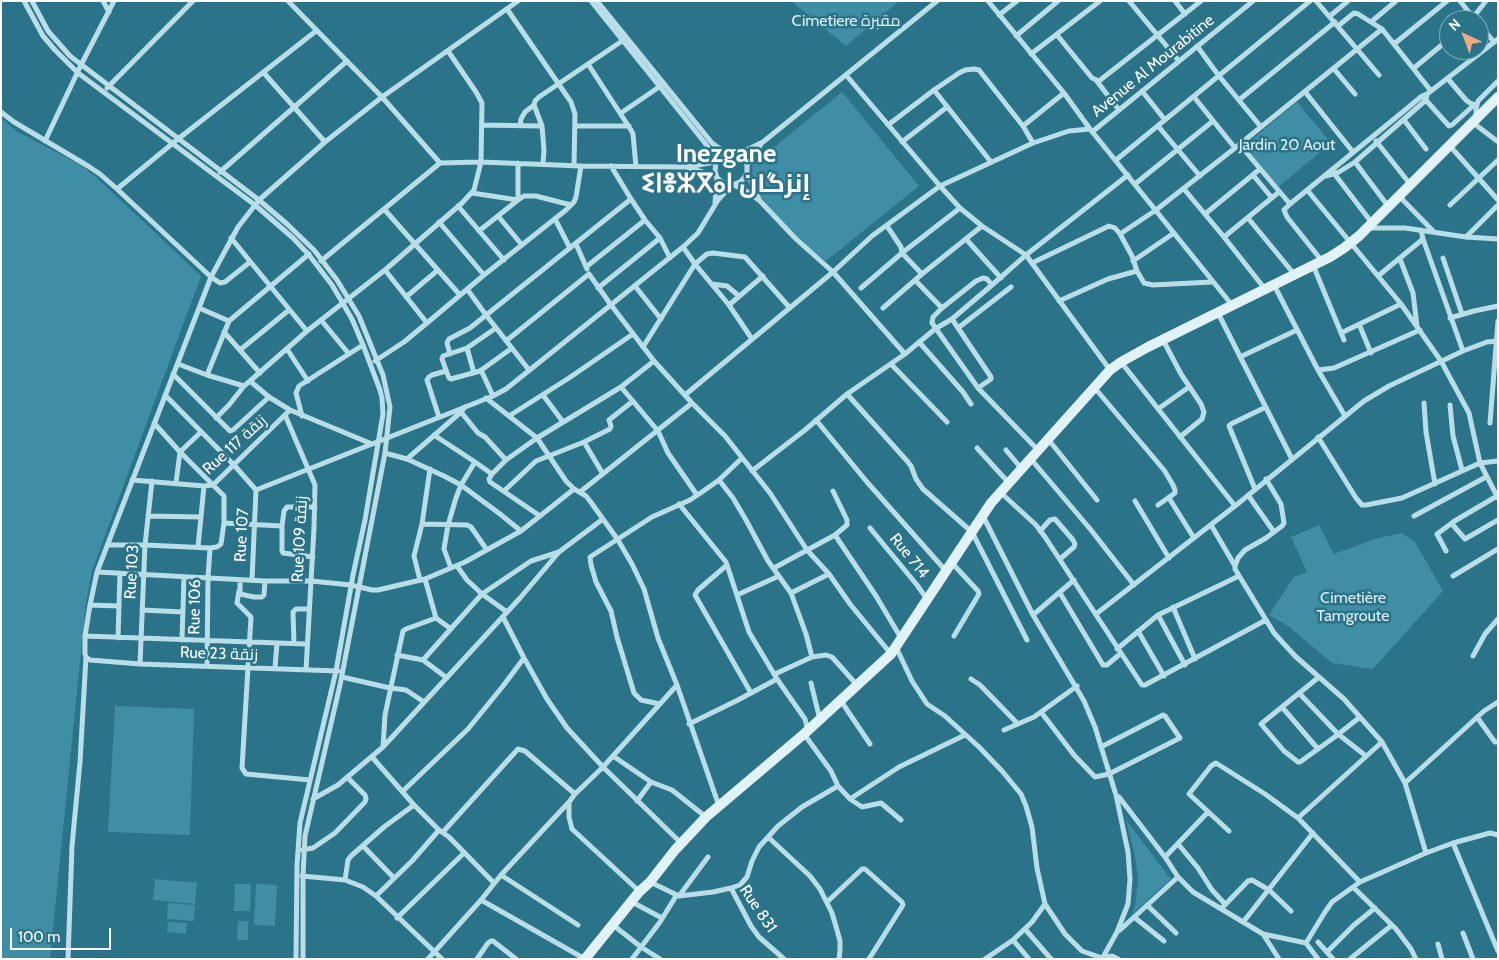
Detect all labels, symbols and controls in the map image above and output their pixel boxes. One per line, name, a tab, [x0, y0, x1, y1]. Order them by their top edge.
north arrow	[1439, 10, 1489, 60]
park label: Cimetiere مقبرة	[792, 11, 900, 31]
street label: Avenue Al Mourabitine	[1088, 11, 1218, 121]
text: N	[1445, 15, 1464, 35]
park label: Jardin 20 Aout	[1239, 135, 1335, 155]
district label: Inezgane ⵉⵏⴻⵣⴳⴰⵏ إنزگان	[642, 138, 810, 200]
street label: Rue 117 زنقة	[199, 411, 271, 479]
street label: Rue 109 زنقة	[288, 495, 312, 583]
street label: Rue 107	[231, 508, 253, 562]
street label: Rue 714	[885, 530, 933, 582]
street label: Rue 103	[121, 544, 143, 600]
street label: Rue 106	[185, 579, 205, 635]
park label: Cimetière Tamgroute	[1317, 588, 1389, 626]
street label: Rue 23 زنقة	[180, 643, 258, 665]
street label: Rue 831	[735, 882, 781, 936]
scale bar	[12, 918, 114, 950]
text: 100 m	[18, 928, 60, 946]

